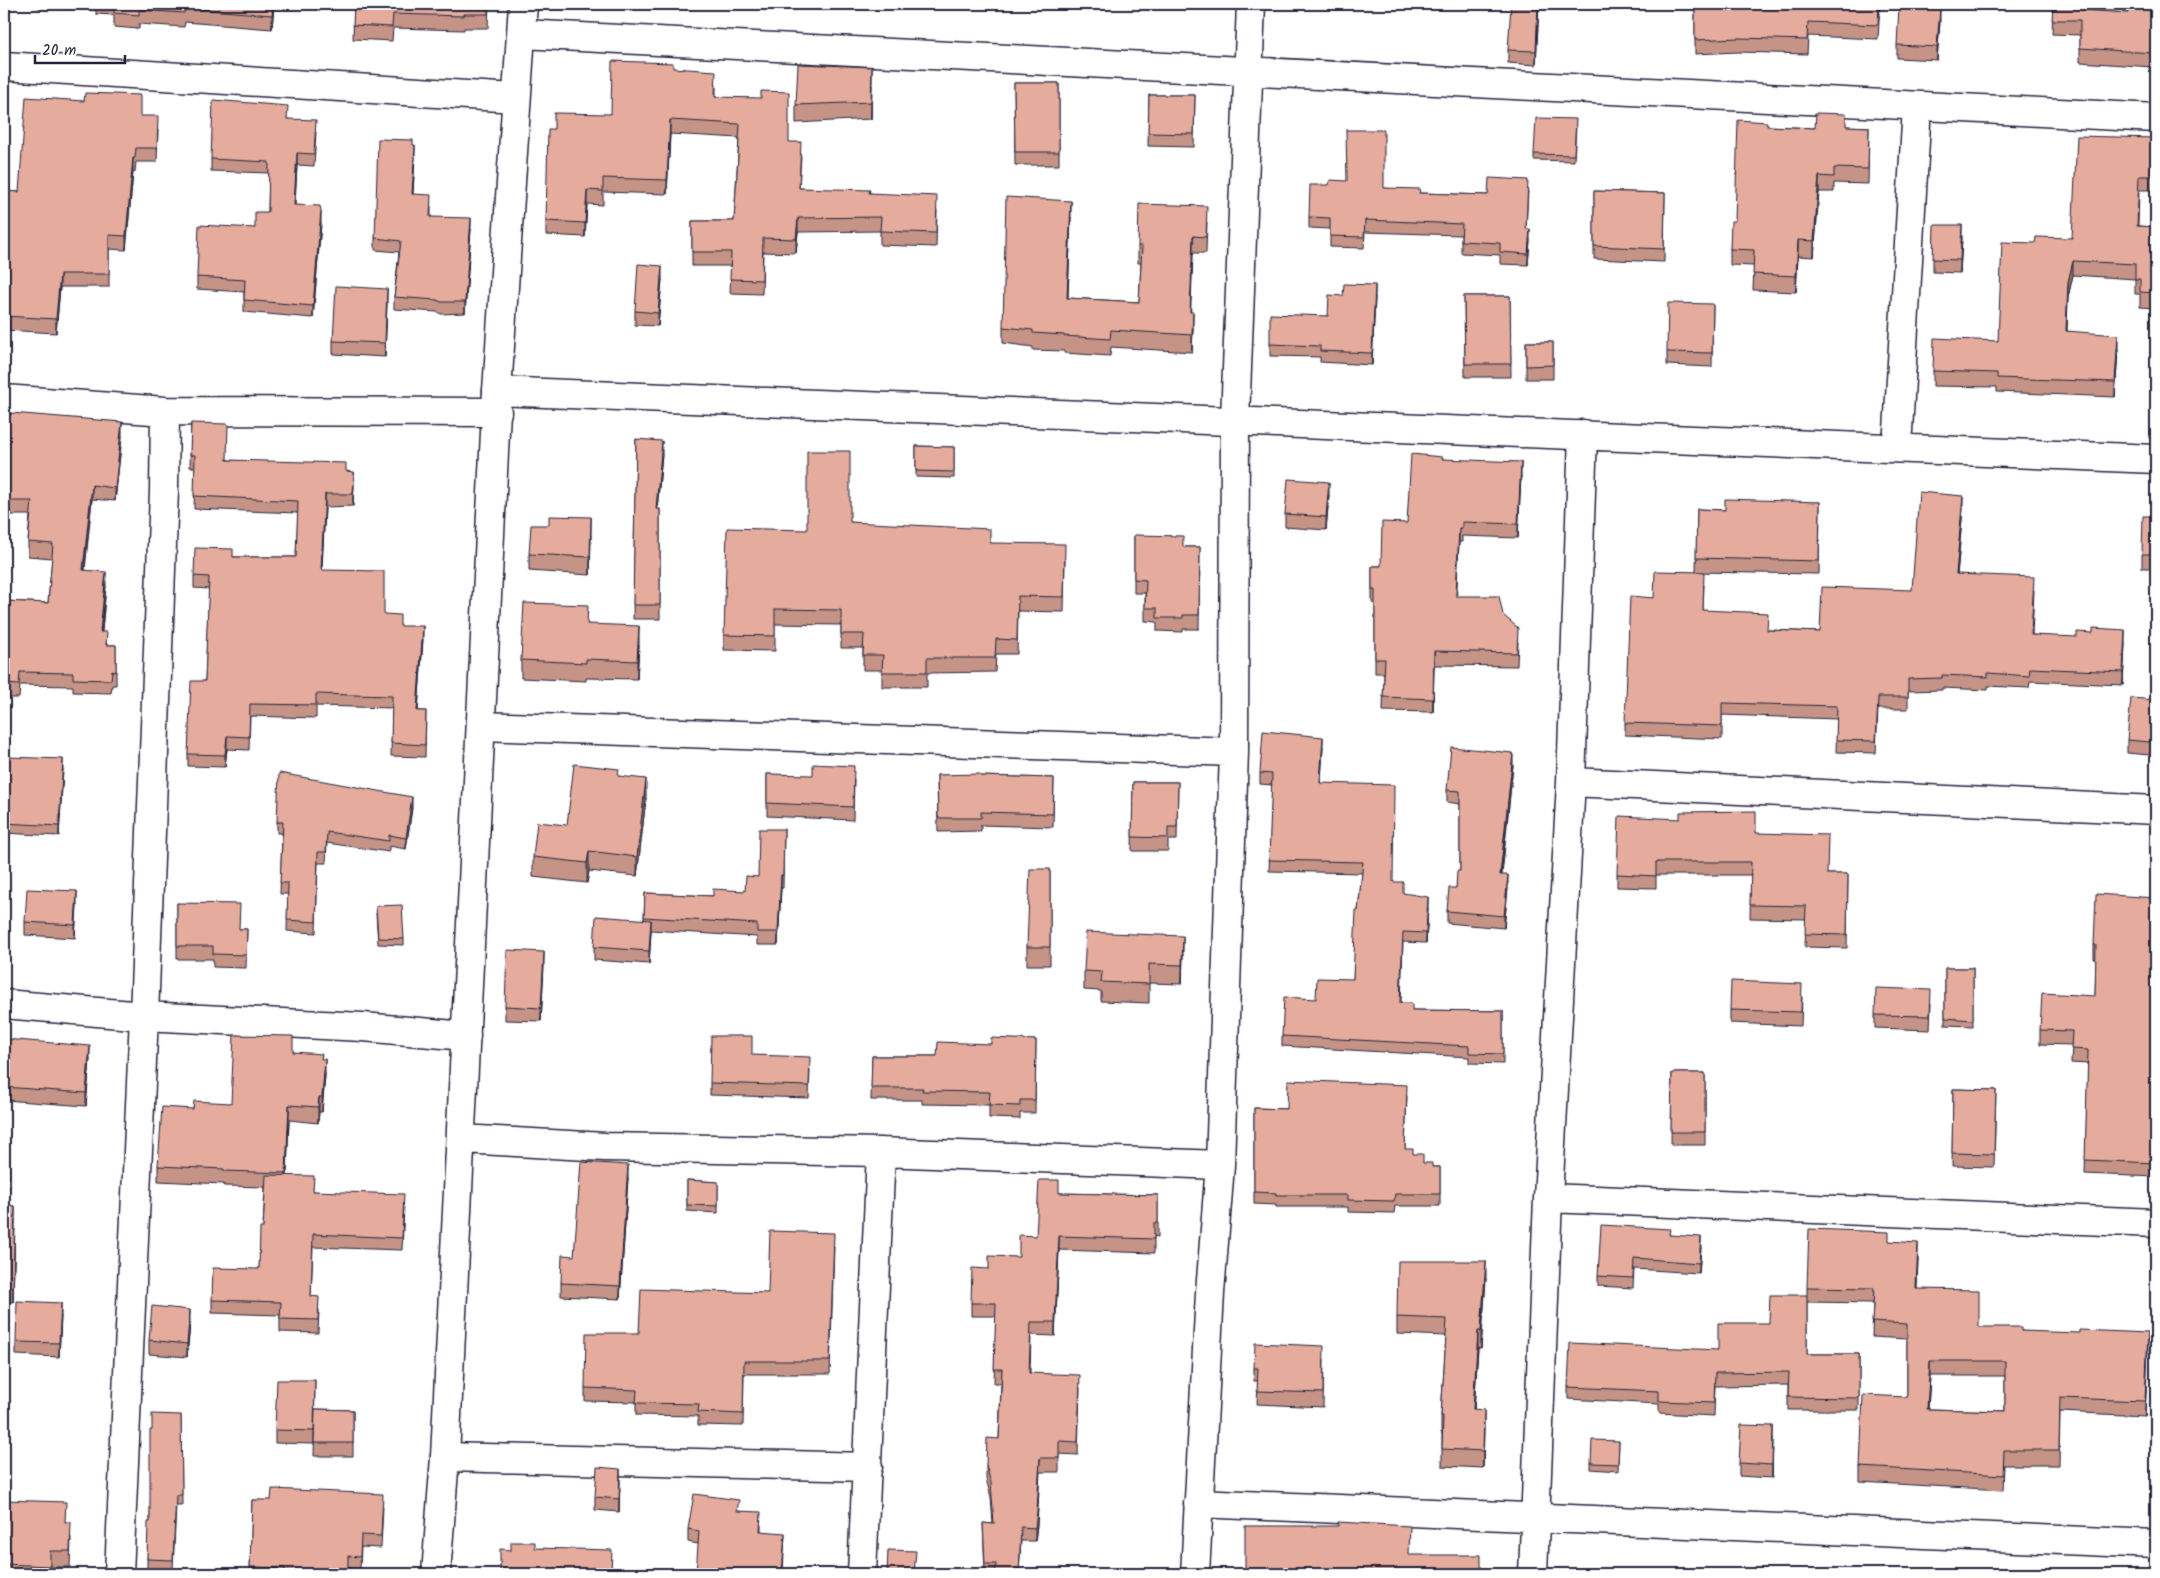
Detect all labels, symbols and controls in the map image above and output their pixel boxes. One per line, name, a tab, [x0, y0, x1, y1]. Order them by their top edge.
scale bar	[35, 32, 125, 64]
text: 20 m	[42, 39, 76, 63]

